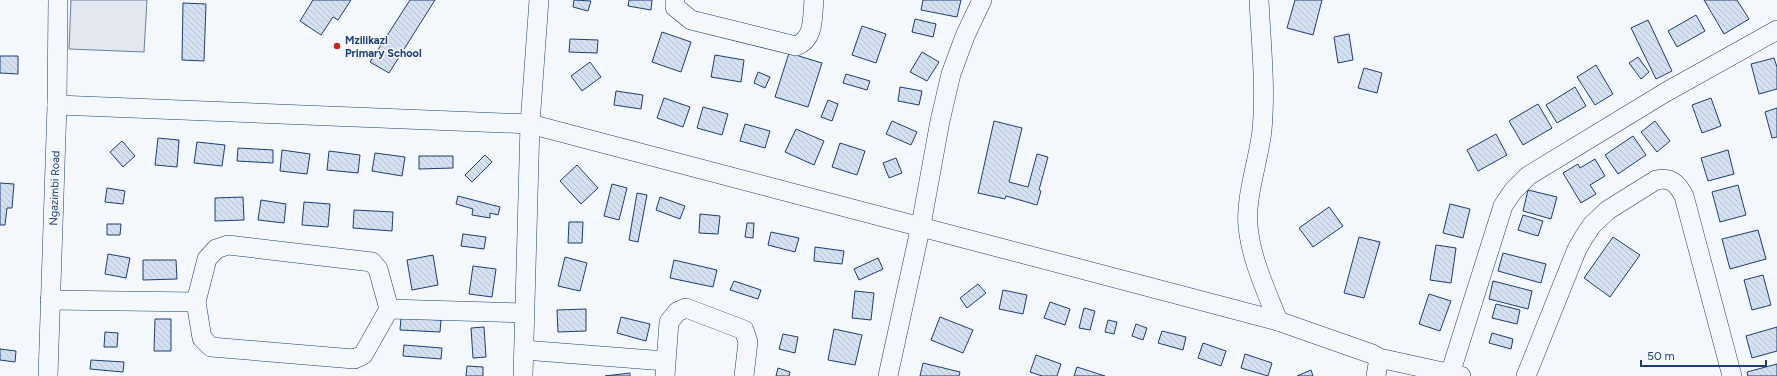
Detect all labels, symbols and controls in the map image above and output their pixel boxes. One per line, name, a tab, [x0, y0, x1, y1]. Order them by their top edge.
place label: Mzilikazi Primary School	[345, 34, 422, 60]
marker: Mzilikazi Primary School	[332, 41, 342, 51]
street label: Ngazimbi Road	[46, 150, 62, 226]
scale bar	[1641, 342, 1766, 368]
text: 50 m	[1647, 349, 1675, 363]

